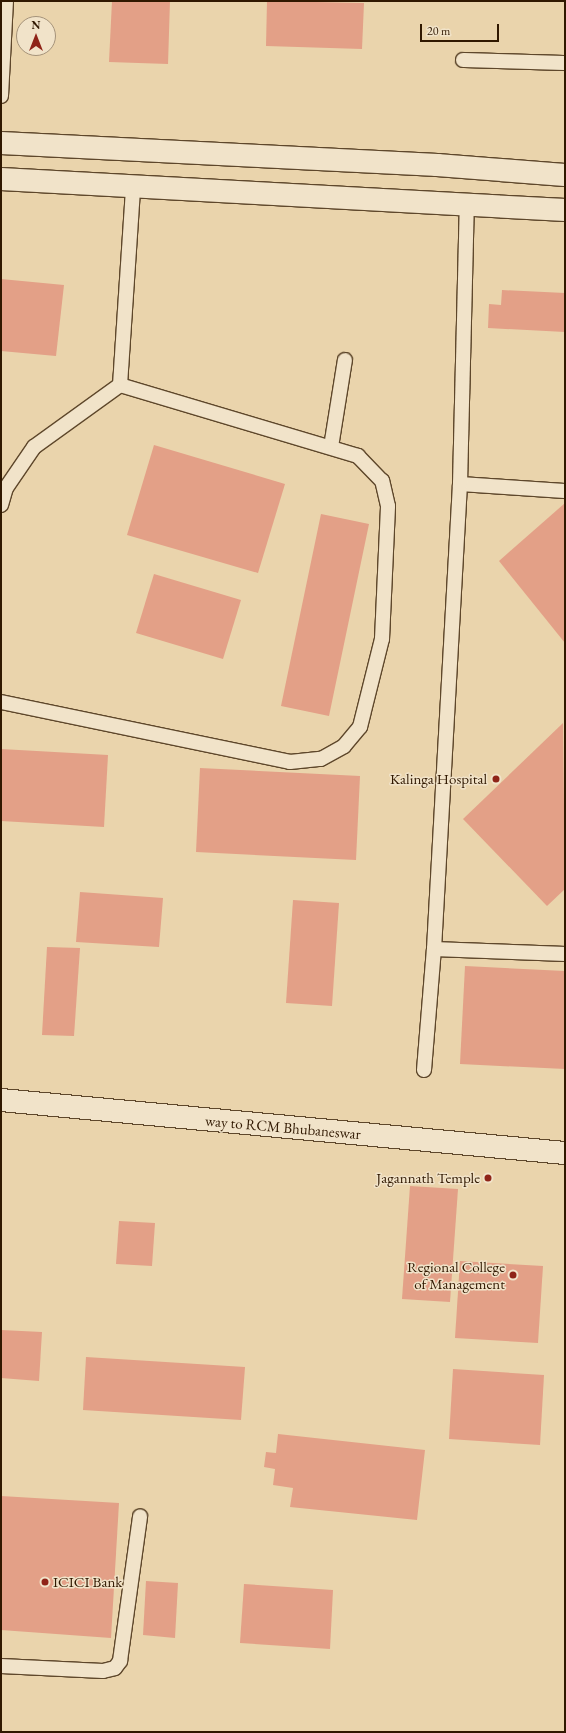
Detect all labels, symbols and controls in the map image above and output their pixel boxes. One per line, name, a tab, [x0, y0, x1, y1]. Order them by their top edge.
north arrow	[16, 16, 56, 56]
scale bar	[422, 16, 501, 42]
text: N	[32, 18, 40, 32]
text: 20 m	[427, 23, 450, 39]
place label: Kalinga Hospital	[390, 770, 487, 788]
marker: Kalinga Hospital	[490, 773, 502, 785]
street label: way to RCM Bhubaneswar	[205, 1111, 361, 1143]
place label: Jagannath Temple	[376, 1169, 480, 1187]
marker: Jagannath Temple	[483, 1173, 493, 1183]
place label: Regional College of Management	[407, 1257, 505, 1292]
marker: Regional College of Management	[508, 1270, 518, 1280]
place label: ICICI Bank	[53, 1573, 122, 1591]
marker: ICICI Bank	[40, 1577, 50, 1587]

